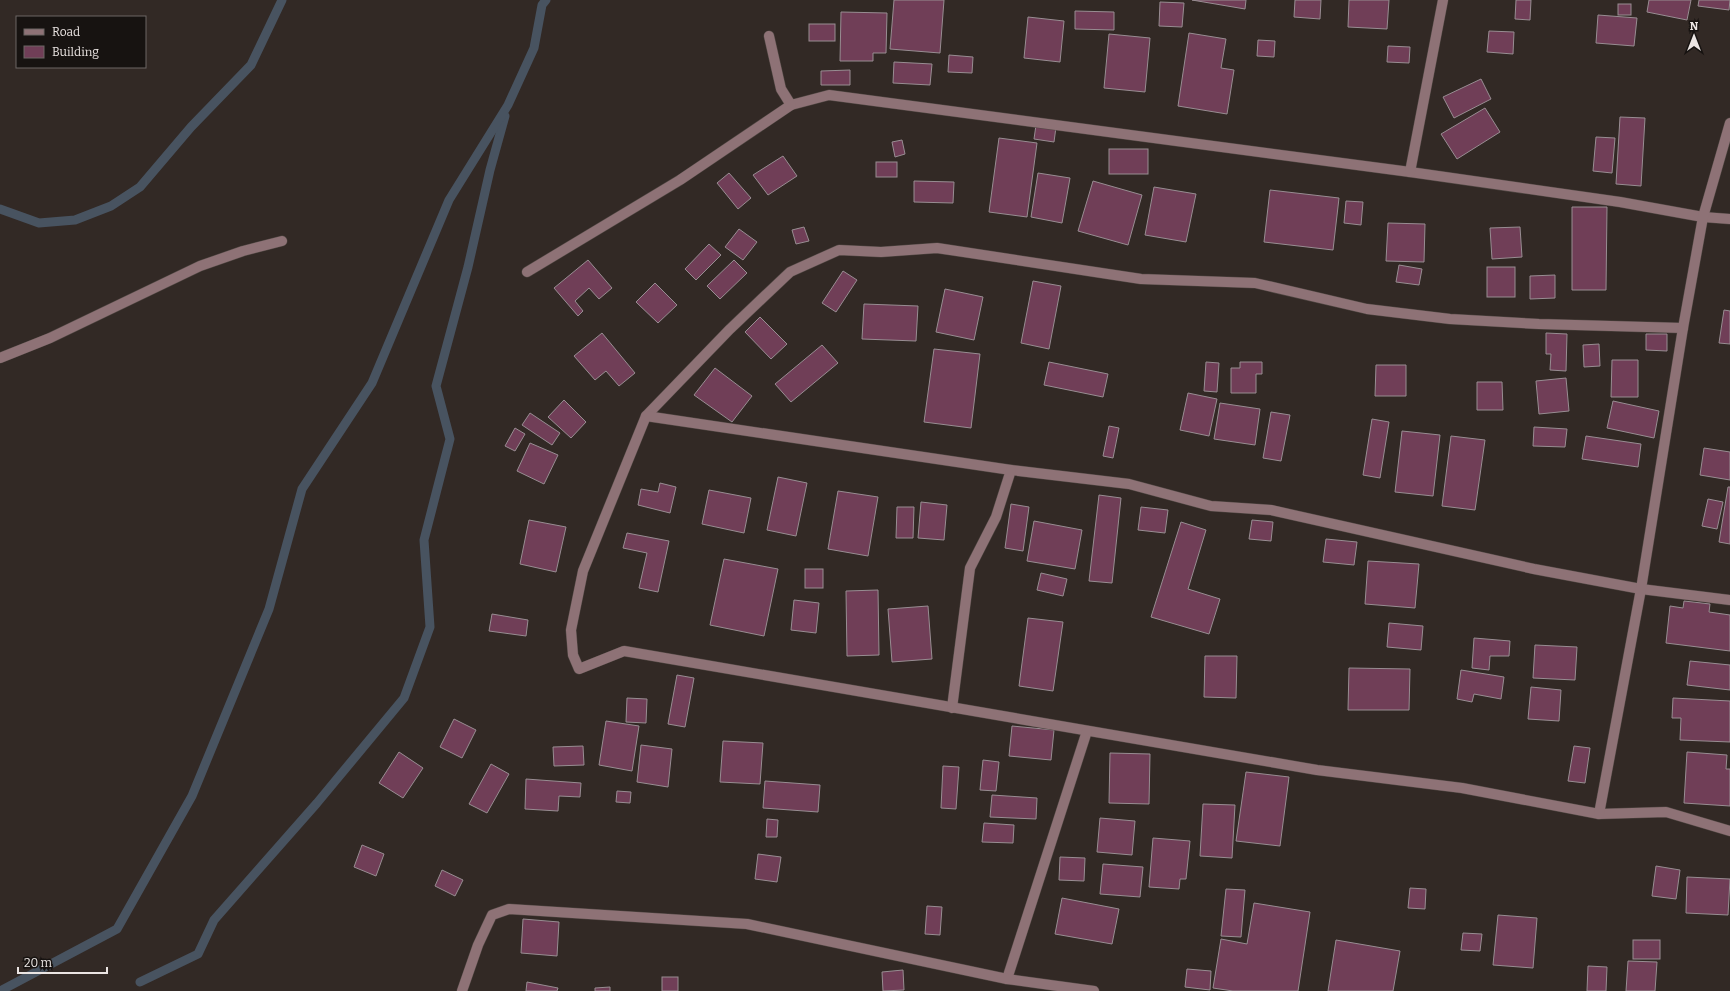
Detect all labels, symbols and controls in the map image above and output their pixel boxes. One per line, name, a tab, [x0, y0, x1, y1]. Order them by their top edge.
legend	[16, 16, 146, 68]
north arrow	[1674, 16, 1714, 56]
text: N	[1690, 20, 1699, 33]
text: Road	[52, 25, 80, 39]
text: Building	[52, 45, 99, 59]
scale bar	[18, 949, 107, 975]
text: 20 m	[24, 956, 53, 970]

